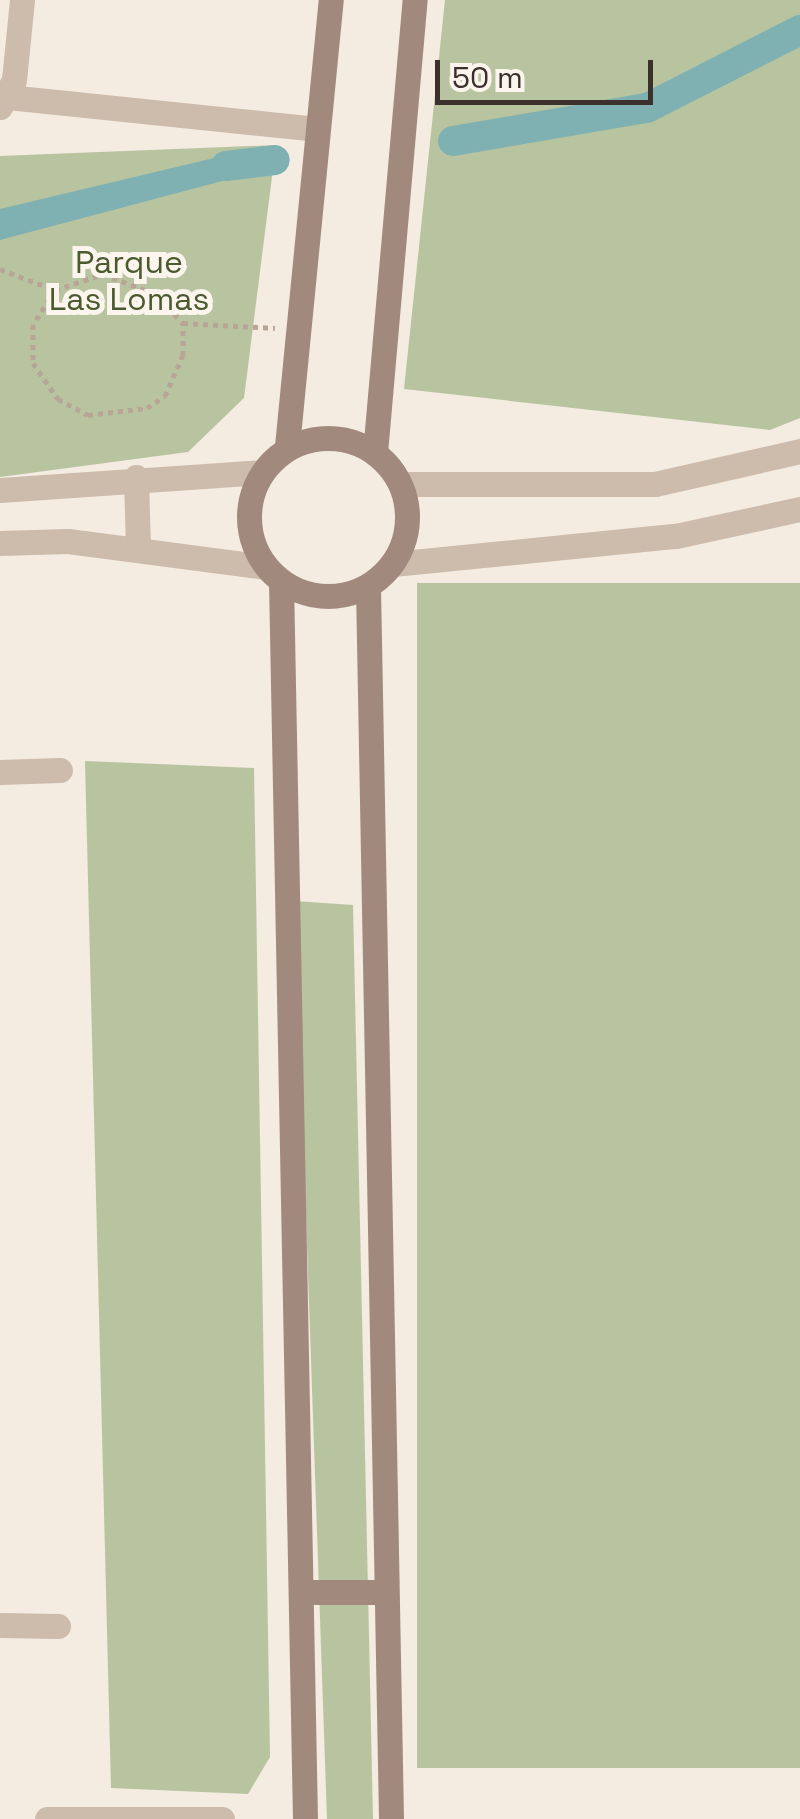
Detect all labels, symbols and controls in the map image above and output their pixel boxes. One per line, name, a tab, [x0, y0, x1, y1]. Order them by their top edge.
scale bar	[440, 40, 658, 102]
text: 50 m	[452, 58, 523, 97]
park label: Parque Las Lomas	[49, 244, 209, 319]

